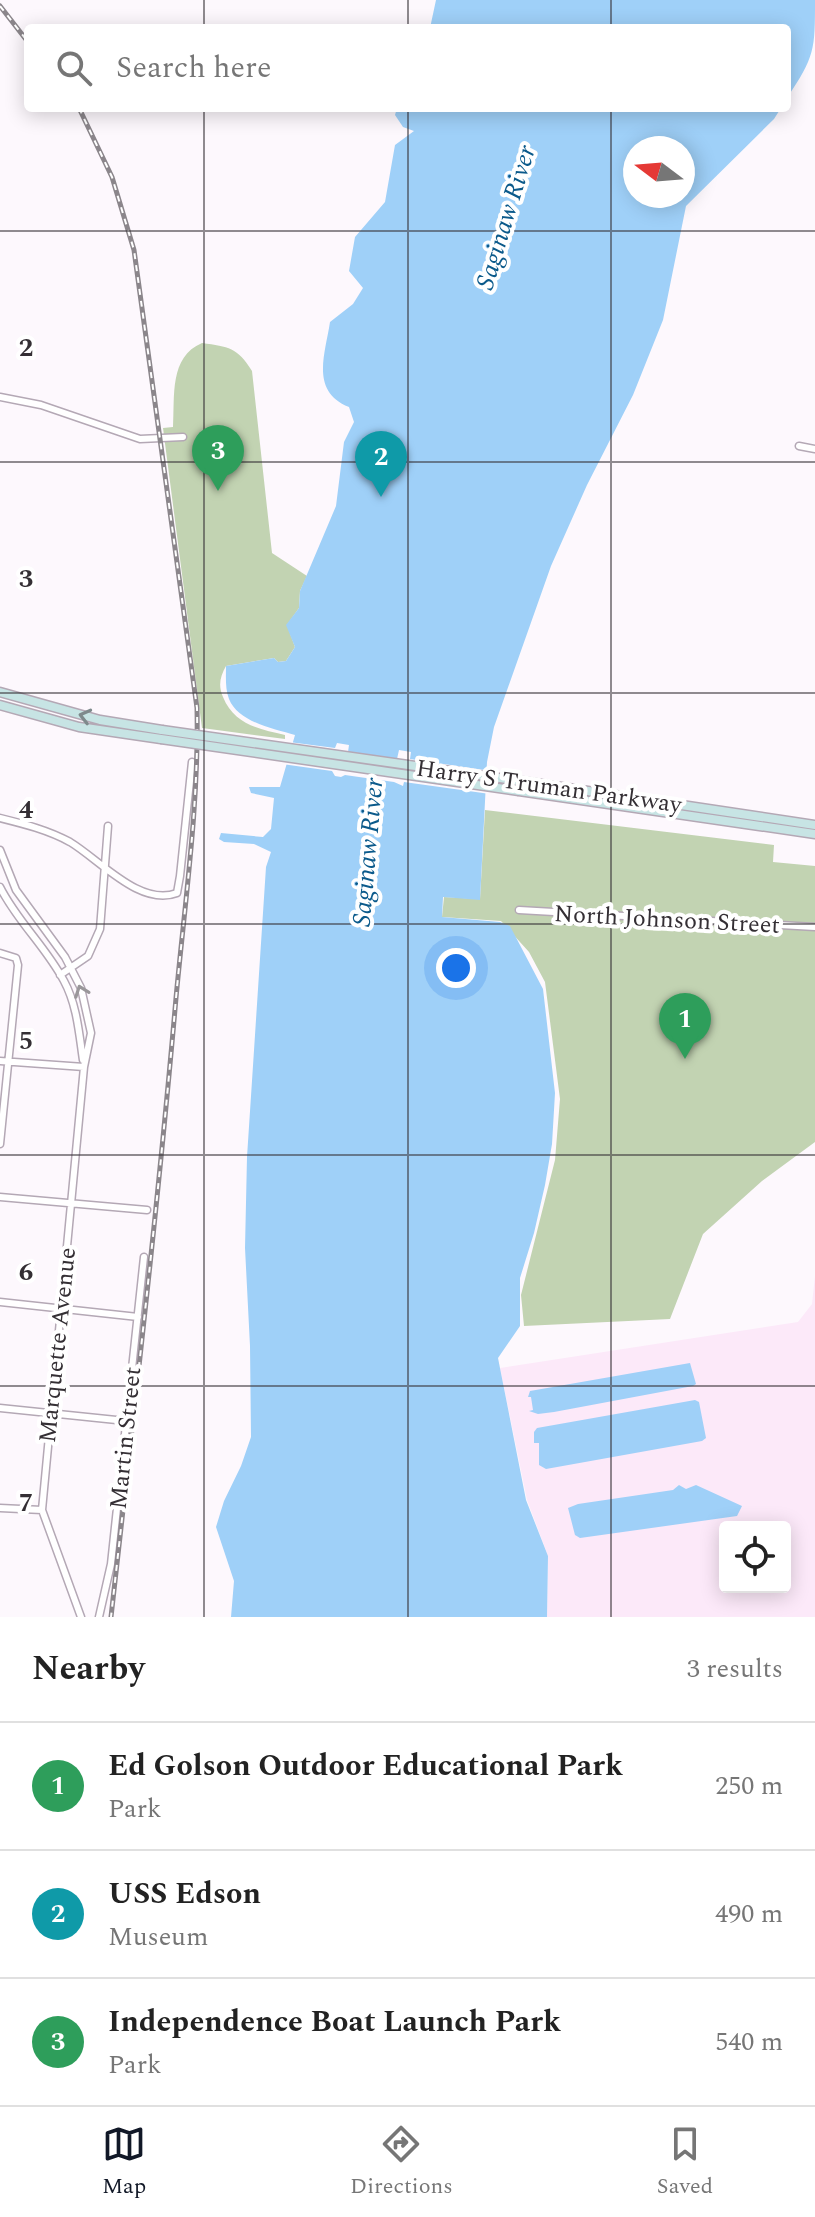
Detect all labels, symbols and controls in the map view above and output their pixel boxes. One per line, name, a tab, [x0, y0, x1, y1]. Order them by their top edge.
search box	[24, 24, 791, 112]
text: Search here	[116, 45, 272, 91]
icon: search	[52, 46, 96, 90]
north arrow	[623, 136, 695, 208]
water label: Saginaw River	[465, 139, 547, 294]
text: 2	[19, 328, 33, 368]
pin: 3	[192, 425, 244, 491]
pin: 2	[355, 431, 407, 497]
text: 3	[19, 559, 33, 599]
one-way arrow	[79, 708, 93, 725]
street label: Harry S Truman Parkway	[414, 751, 685, 824]
water label: Saginaw River	[342, 775, 395, 928]
text: 4	[19, 790, 34, 830]
street label: North Johnson Street	[553, 896, 781, 944]
your location	[436, 948, 476, 988]
one-way arrow	[75, 985, 91, 999]
pin: 1	[659, 993, 711, 1059]
text: 5	[19, 1021, 33, 1061]
street label: Marquette Avenue	[30, 1245, 86, 1445]
text: 6	[19, 1252, 33, 1292]
street label: Martin Street	[101, 1365, 151, 1511]
text: 7	[19, 1483, 33, 1523]
map controls	[719, 1521, 791, 1593]
button: locate	[719, 1521, 791, 1593]
text: Nearby	[32, 1643, 145, 1695]
text: 3 results	[687, 1649, 783, 1689]
text: Ed Golson Outdoor Educational Park	[108, 1743, 623, 1789]
text: 1	[51, 1766, 65, 1806]
text: 250 m	[715, 1766, 783, 1806]
text: Park	[108, 1789, 162, 1829]
text: USS Edson	[108, 1871, 261, 1917]
text: 2	[51, 1894, 65, 1934]
text: 490 m	[715, 1894, 783, 1934]
text: Museum	[108, 1917, 208, 1957]
text: Independence Boat Launch Park	[108, 1999, 561, 2045]
text: 3	[51, 2022, 65, 2062]
text: 540 m	[715, 2022, 783, 2062]
text: Park	[108, 2045, 162, 2085]
tab: Map	[102, 2122, 146, 2203]
tab: Directions	[350, 2122, 453, 2203]
tab: Saved	[657, 2122, 713, 2203]

